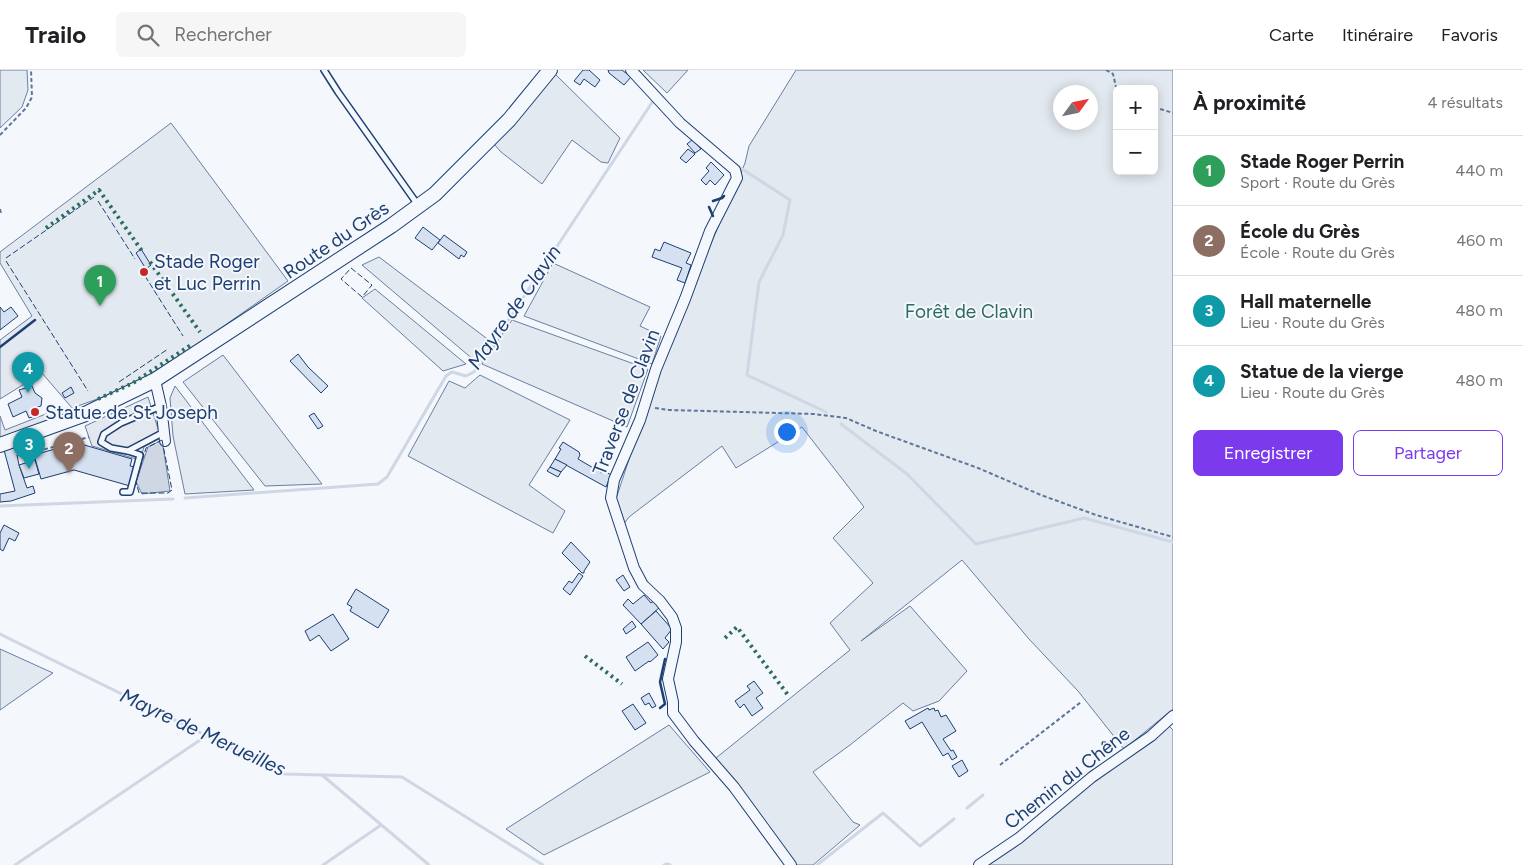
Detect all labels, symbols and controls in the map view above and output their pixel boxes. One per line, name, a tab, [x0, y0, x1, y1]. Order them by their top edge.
search box	[116, 12, 466, 57]
text: Trailo	[25, 20, 86, 49]
icon: search	[134, 21, 162, 49]
text: Rechercher	[174, 23, 272, 46]
text: Carte	[1269, 24, 1314, 46]
text: Itinéraire	[1342, 24, 1413, 46]
text: Favoris	[1441, 24, 1498, 46]
north arrow	[1053, 85, 1098, 130]
map controls	[1113, 85, 1158, 175]
button: +	[1113, 85, 1158, 130]
text: À proximité	[1193, 90, 1306, 115]
text: 4 résultats	[1427, 93, 1503, 112]
button: −	[1113, 130, 1158, 175]
text: Stade Roger Perrin	[1240, 150, 1404, 173]
text: 1	[1206, 161, 1212, 180]
text: 440 m	[1455, 161, 1503, 180]
text: Sport · Route du Grès	[1240, 173, 1395, 192]
street label: Route du Grès	[279, 196, 393, 284]
text: École du Grès	[1240, 220, 1360, 243]
text: 2	[1204, 231, 1214, 250]
text: 460 m	[1456, 231, 1503, 250]
water label: Mayre de Clavin	[462, 240, 566, 374]
text: École · Route du Grès	[1240, 243, 1395, 262]
place label: Stade Roger et Luc Perrin	[154, 250, 261, 295]
pin: 1	[84, 265, 116, 306]
marker: Stade Roger et Luc Perrin	[138, 266, 150, 278]
text: Hall maternelle	[1240, 290, 1371, 313]
park label: Forêt de Clavin	[905, 300, 1033, 323]
text: 3	[1205, 301, 1213, 320]
text: 480 m	[1455, 301, 1503, 320]
text: Lieu · Route du Grès	[1240, 313, 1385, 332]
street label: Traverse de Clavin	[588, 326, 664, 478]
pin: 4	[12, 352, 44, 393]
text: Statue de la vierge	[1240, 360, 1404, 383]
text: 4	[1204, 371, 1214, 390]
text: 480 m	[1455, 371, 1503, 390]
text: Lieu · Route du Grès	[1240, 383, 1385, 402]
place label: Statue de St Joseph	[45, 401, 218, 424]
marker: Statue de St Joseph	[29, 406, 41, 418]
your location	[774, 419, 800, 445]
pin: 3	[13, 428, 45, 469]
button: Enregistrer	[1193, 430, 1343, 476]
button: Partager	[1353, 430, 1503, 476]
pin: 2	[53, 432, 85, 473]
water label: Mayre de Merueilles	[116, 683, 290, 781]
street label: Chemin du Chêne	[1000, 722, 1134, 834]

